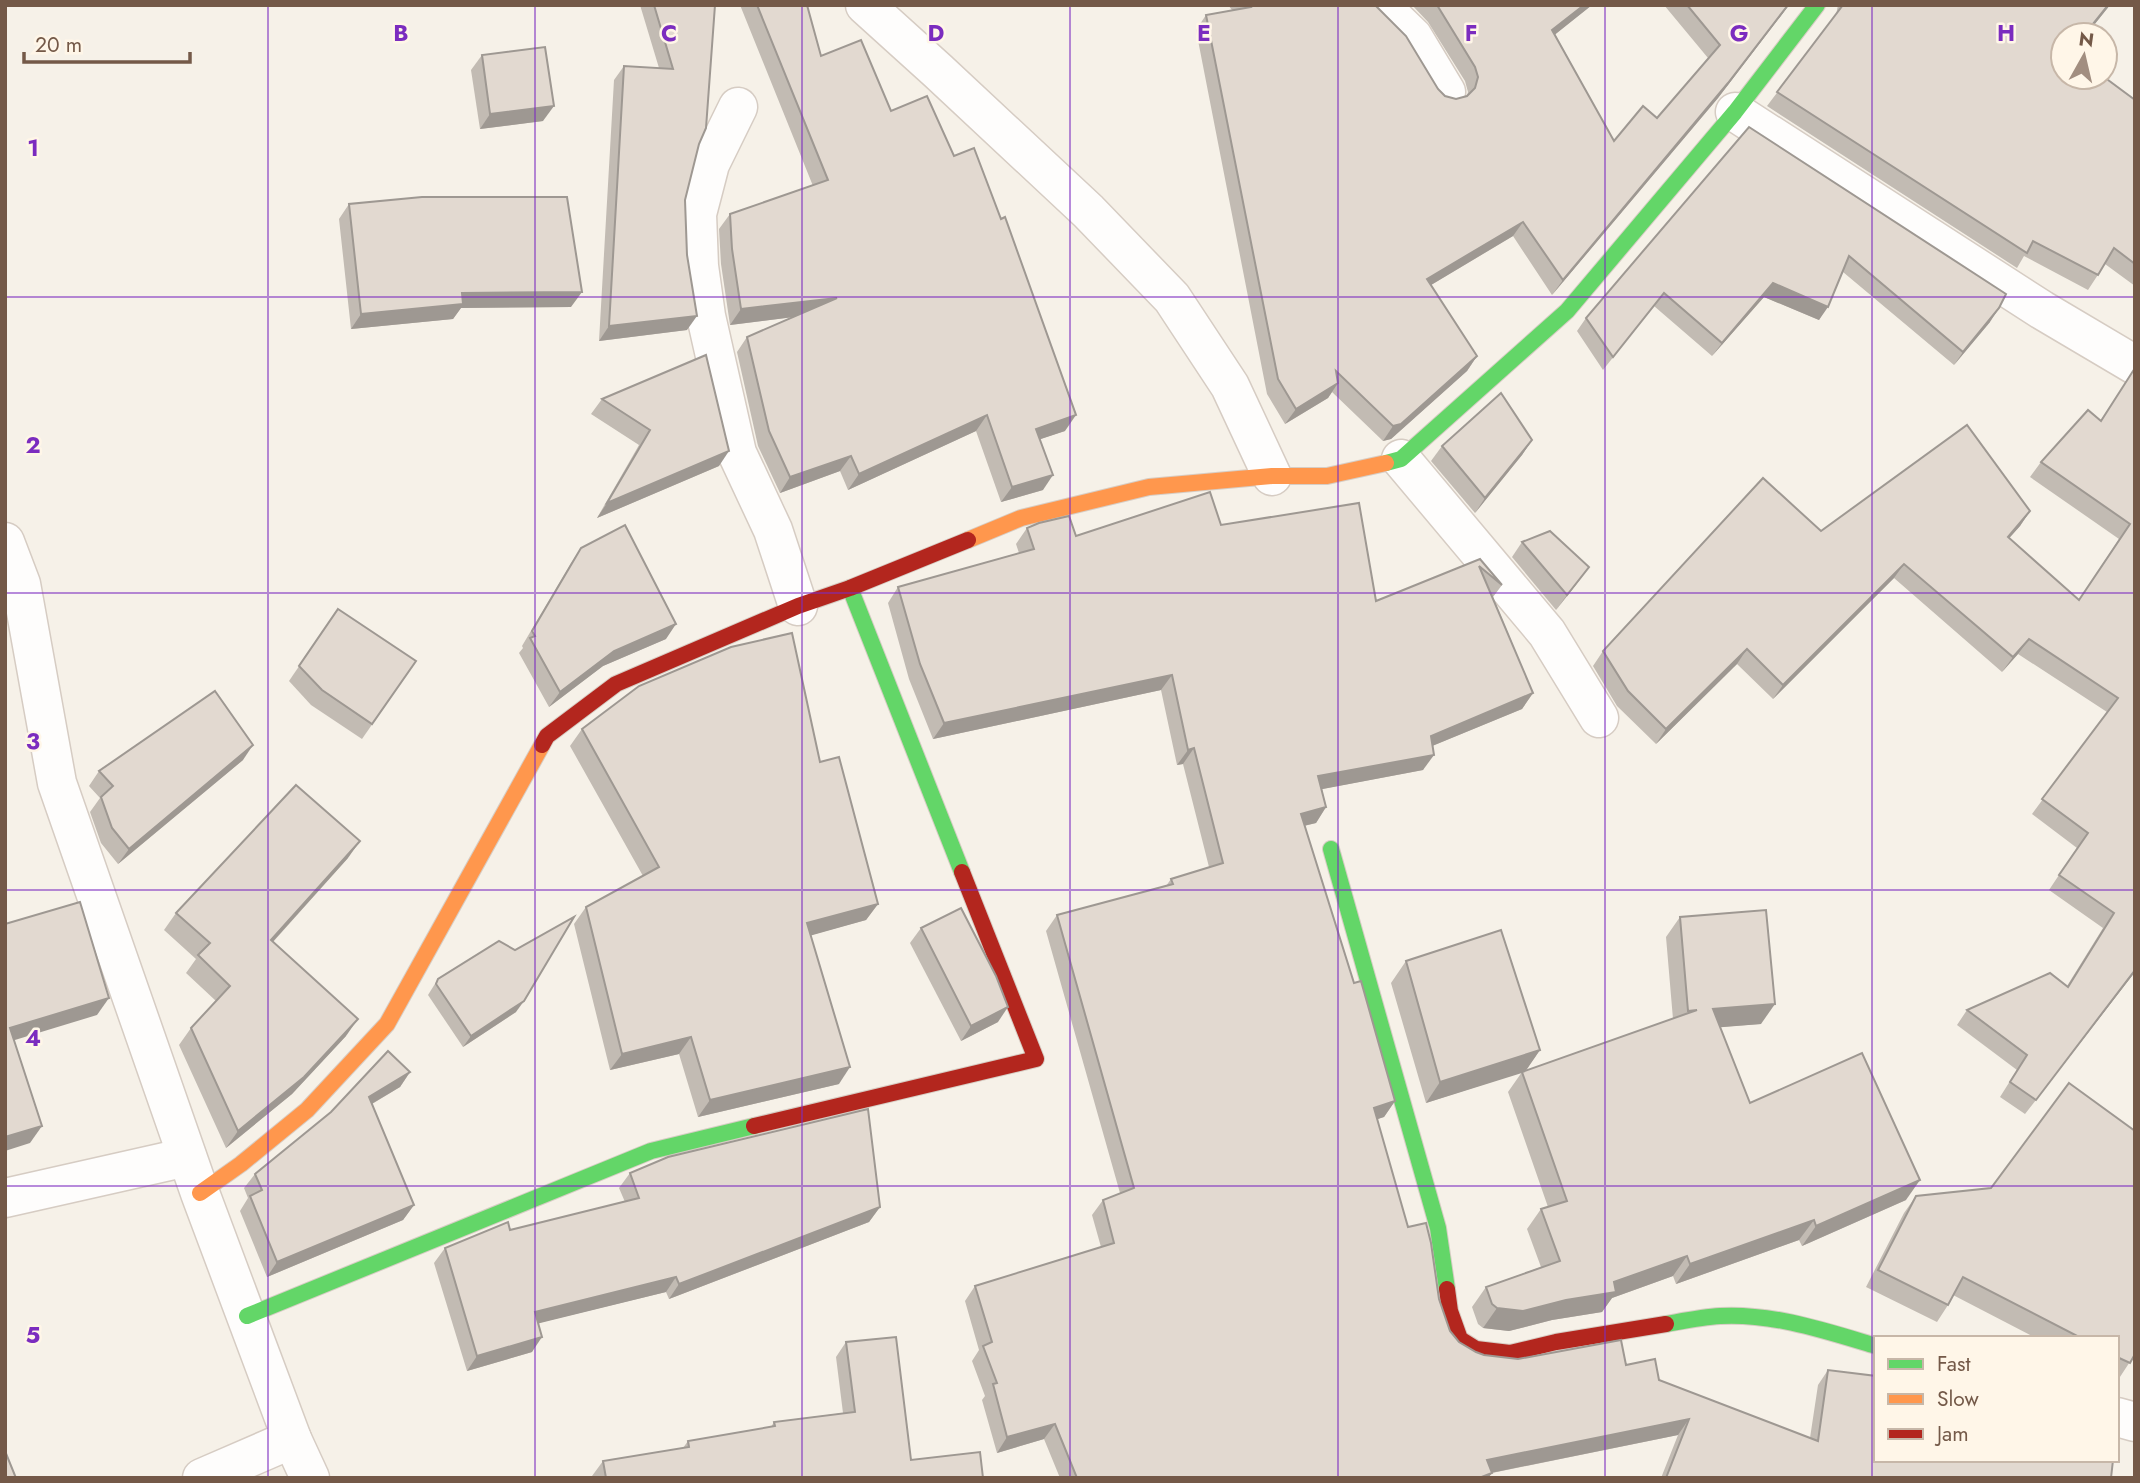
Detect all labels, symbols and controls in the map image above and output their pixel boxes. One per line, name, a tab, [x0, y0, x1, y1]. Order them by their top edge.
text: B	[393, 16, 409, 50]
text: C	[661, 16, 677, 50]
text: D	[928, 16, 945, 50]
text: E	[1197, 16, 1211, 50]
text: F	[1465, 16, 1477, 50]
text: G	[1730, 16, 1748, 50]
text: H	[1997, 16, 2015, 50]
scale bar	[24, 21, 191, 65]
north arrow	[2049, 21, 2119, 91]
text: N	[2077, 25, 2096, 54]
text: 20 m	[35, 30, 82, 60]
text: 1	[27, 131, 39, 165]
text: 2	[25, 428, 41, 462]
text: 3	[26, 724, 40, 758]
text: 4	[25, 1021, 41, 1055]
text: 5	[26, 1318, 40, 1352]
legend	[1874, 1336, 2119, 1462]
text: Fast	[1937, 1349, 1970, 1379]
text: Slow	[1937, 1384, 1979, 1414]
text: Jam	[1934, 1419, 1969, 1449]

